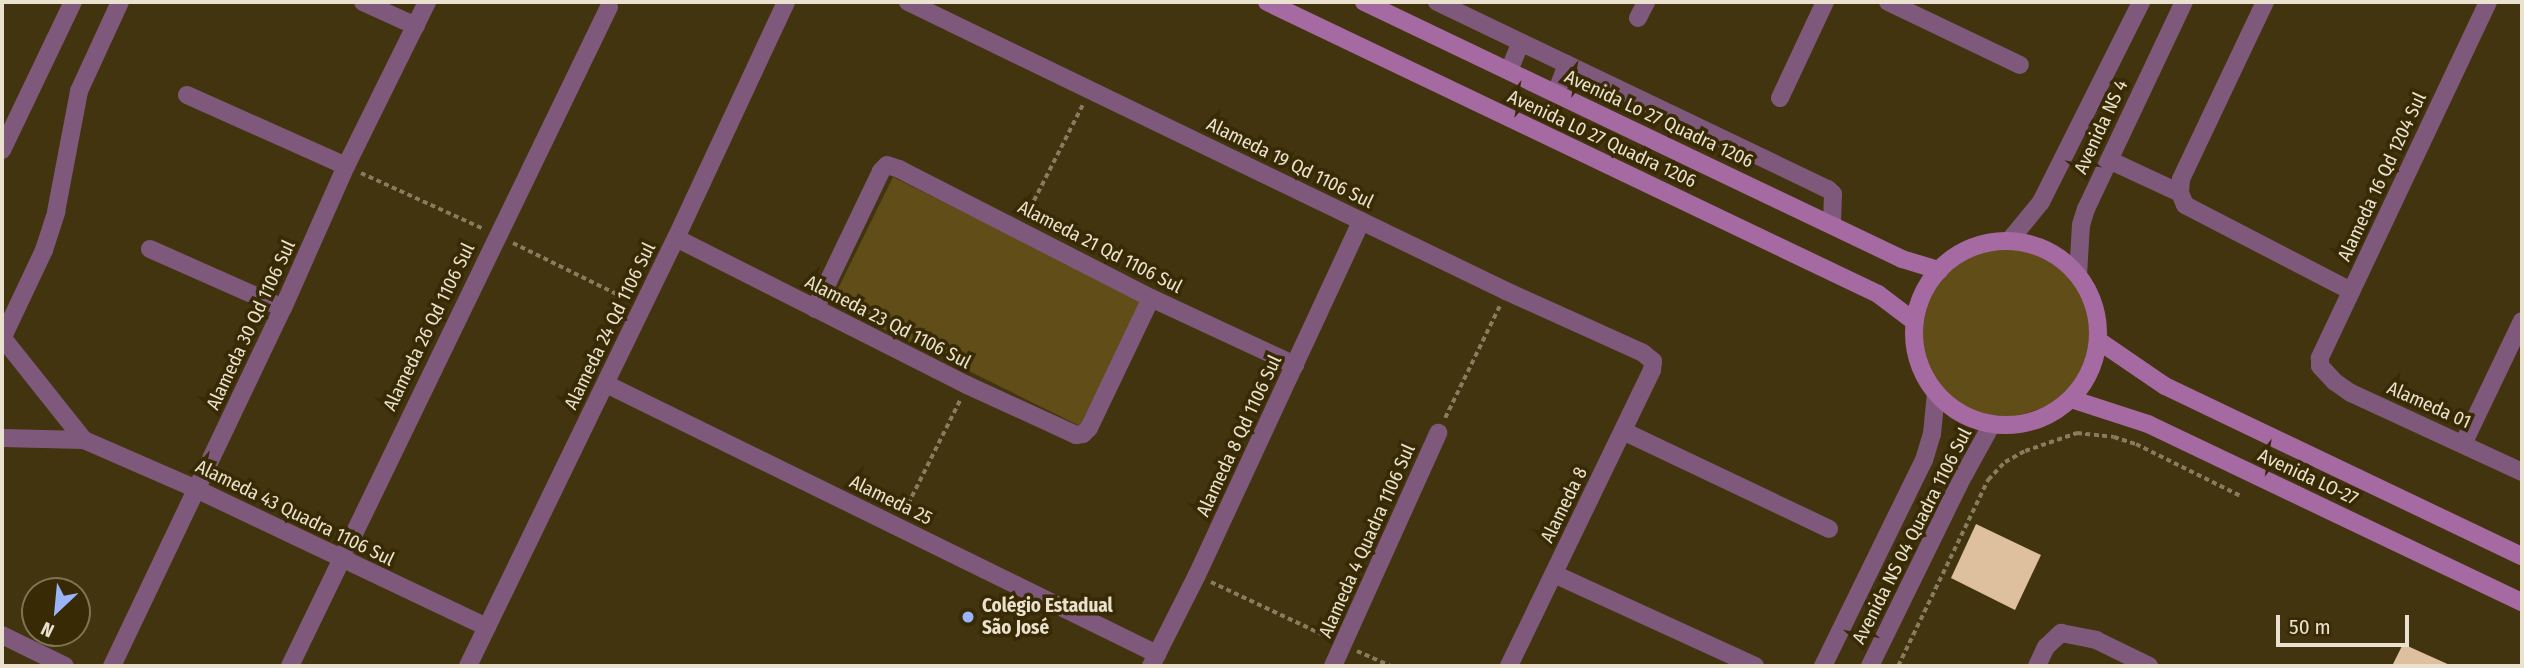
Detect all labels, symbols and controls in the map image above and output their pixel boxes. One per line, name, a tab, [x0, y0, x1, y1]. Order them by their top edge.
street label: Avenida Lo 27 Quadra 1206	[1561, 65, 1757, 173]
street label: Avenida NS 4	[2069, 76, 2133, 178]
street label: Avenida L0 27 Quadra 1206	[1504, 85, 1700, 193]
street label: Alameda 16 Qd 1204 Sul	[2333, 89, 2431, 265]
street label: Alameda 19 Qd 1106 Sul	[1203, 113, 1377, 213]
street label: Alameda 21 Qd 1106 Sul	[1014, 196, 1186, 298]
street label: Alameda 30 Qd 1106 Sul	[202, 237, 300, 413]
street label: Alameda 26 Qd 1106 Sul	[378, 239, 480, 415]
street label: Alameda 24 Qd 1106 Sul	[560, 239, 660, 413]
street label: Alameda 23 Qd 1106 Sul	[801, 270, 975, 374]
street label: Alameda 8 Qd 1106 Sul	[1192, 352, 1286, 520]
street label: Alameda 01	[2384, 376, 2474, 434]
street label: Avenida NS 04 Quadra 1106 Sul	[1847, 424, 1977, 648]
street label: Alameda 4 Quadra 1106 Sul	[1314, 441, 1420, 641]
street label: Avenida LO-27	[2254, 444, 2362, 510]
street label: Alameda 43 Quadra 1106 Sul	[192, 455, 398, 571]
street label: Alameda 8	[1536, 463, 1592, 547]
street label: Alameda 25	[846, 470, 936, 530]
north arrow	[21, 577, 91, 647]
place label: Colégio Estadual São José	[982, 595, 1113, 639]
scale bar	[2279, 602, 2412, 646]
marker: Colégio Estadual São José	[960, 609, 976, 625]
text: 50 m	[2289, 614, 2331, 640]
text: N	[37, 617, 58, 642]

